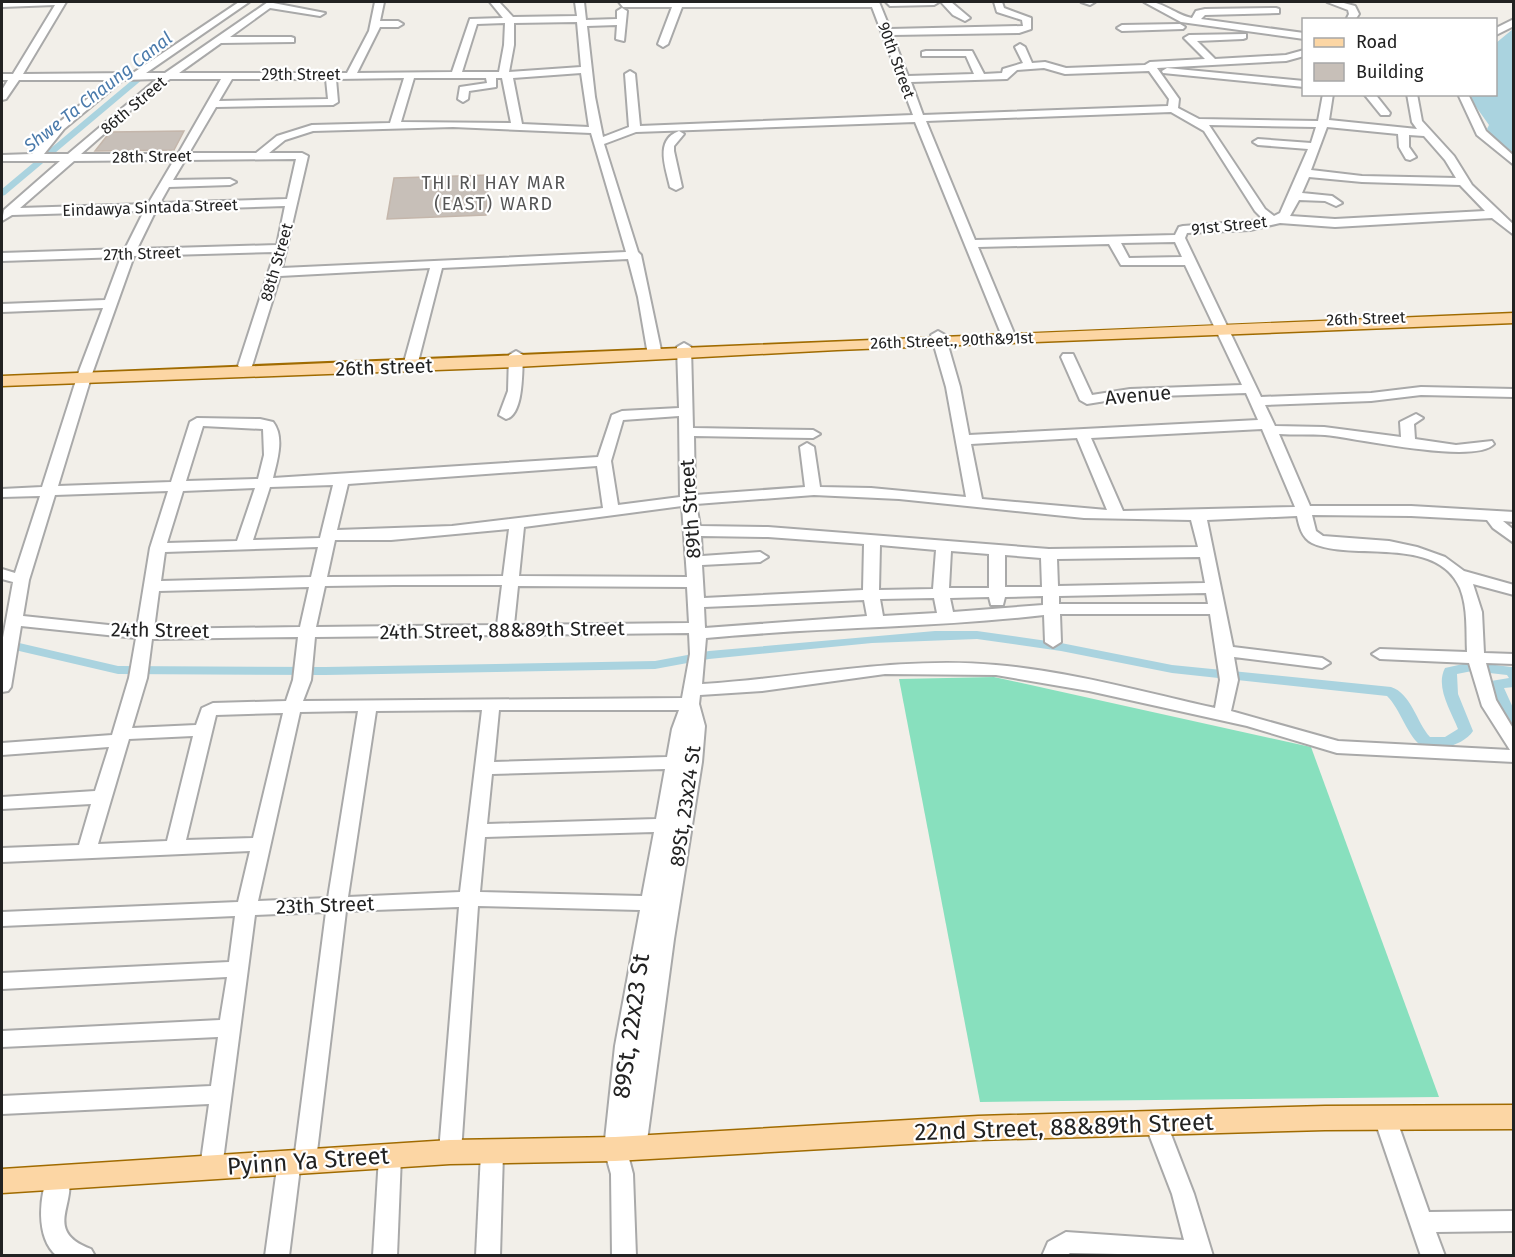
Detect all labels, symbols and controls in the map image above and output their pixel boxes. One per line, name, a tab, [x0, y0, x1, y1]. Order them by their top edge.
legend	[1302, 18, 1497, 96]
street label: 90th Street	[874, 19, 919, 101]
water label: Shwe Ta Chaung Canal	[19, 27, 177, 157]
text: Road	[1356, 31, 1398, 53]
text: Building	[1356, 61, 1424, 83]
street label: 29th Street	[262, 65, 341, 84]
street label: 86th Street	[97, 72, 170, 138]
street label: 28th Street	[112, 146, 192, 167]
district label: THI RI HAY MAR (EAST) WARD	[421, 172, 567, 215]
street label: Eindawya Sintada Street	[62, 195, 238, 220]
street label: 91st Street	[1190, 212, 1268, 239]
street label: 88th Street	[256, 221, 297, 303]
street label: 27th Street	[103, 243, 181, 264]
street label: 26th Street	[1326, 308, 1406, 329]
street label: 26th Street., 90th&91st	[870, 328, 1034, 353]
street label: 26th street	[335, 353, 434, 381]
street label: Avenue	[1104, 380, 1172, 410]
street label: 89th Street	[674, 458, 705, 560]
street label: 24th Street, 88&89th Street	[379, 616, 625, 644]
street label: 24th Street	[111, 617, 210, 643]
street label: 89St, 23x24 St	[665, 743, 705, 868]
street label: 23th Street	[275, 891, 375, 919]
street label: 89St, 22x23 St	[607, 951, 655, 1100]
street label: 22nd Street, 88&89th Street	[914, 1108, 1214, 1146]
street label: Pyinn Ya Street	[226, 1141, 390, 1181]

